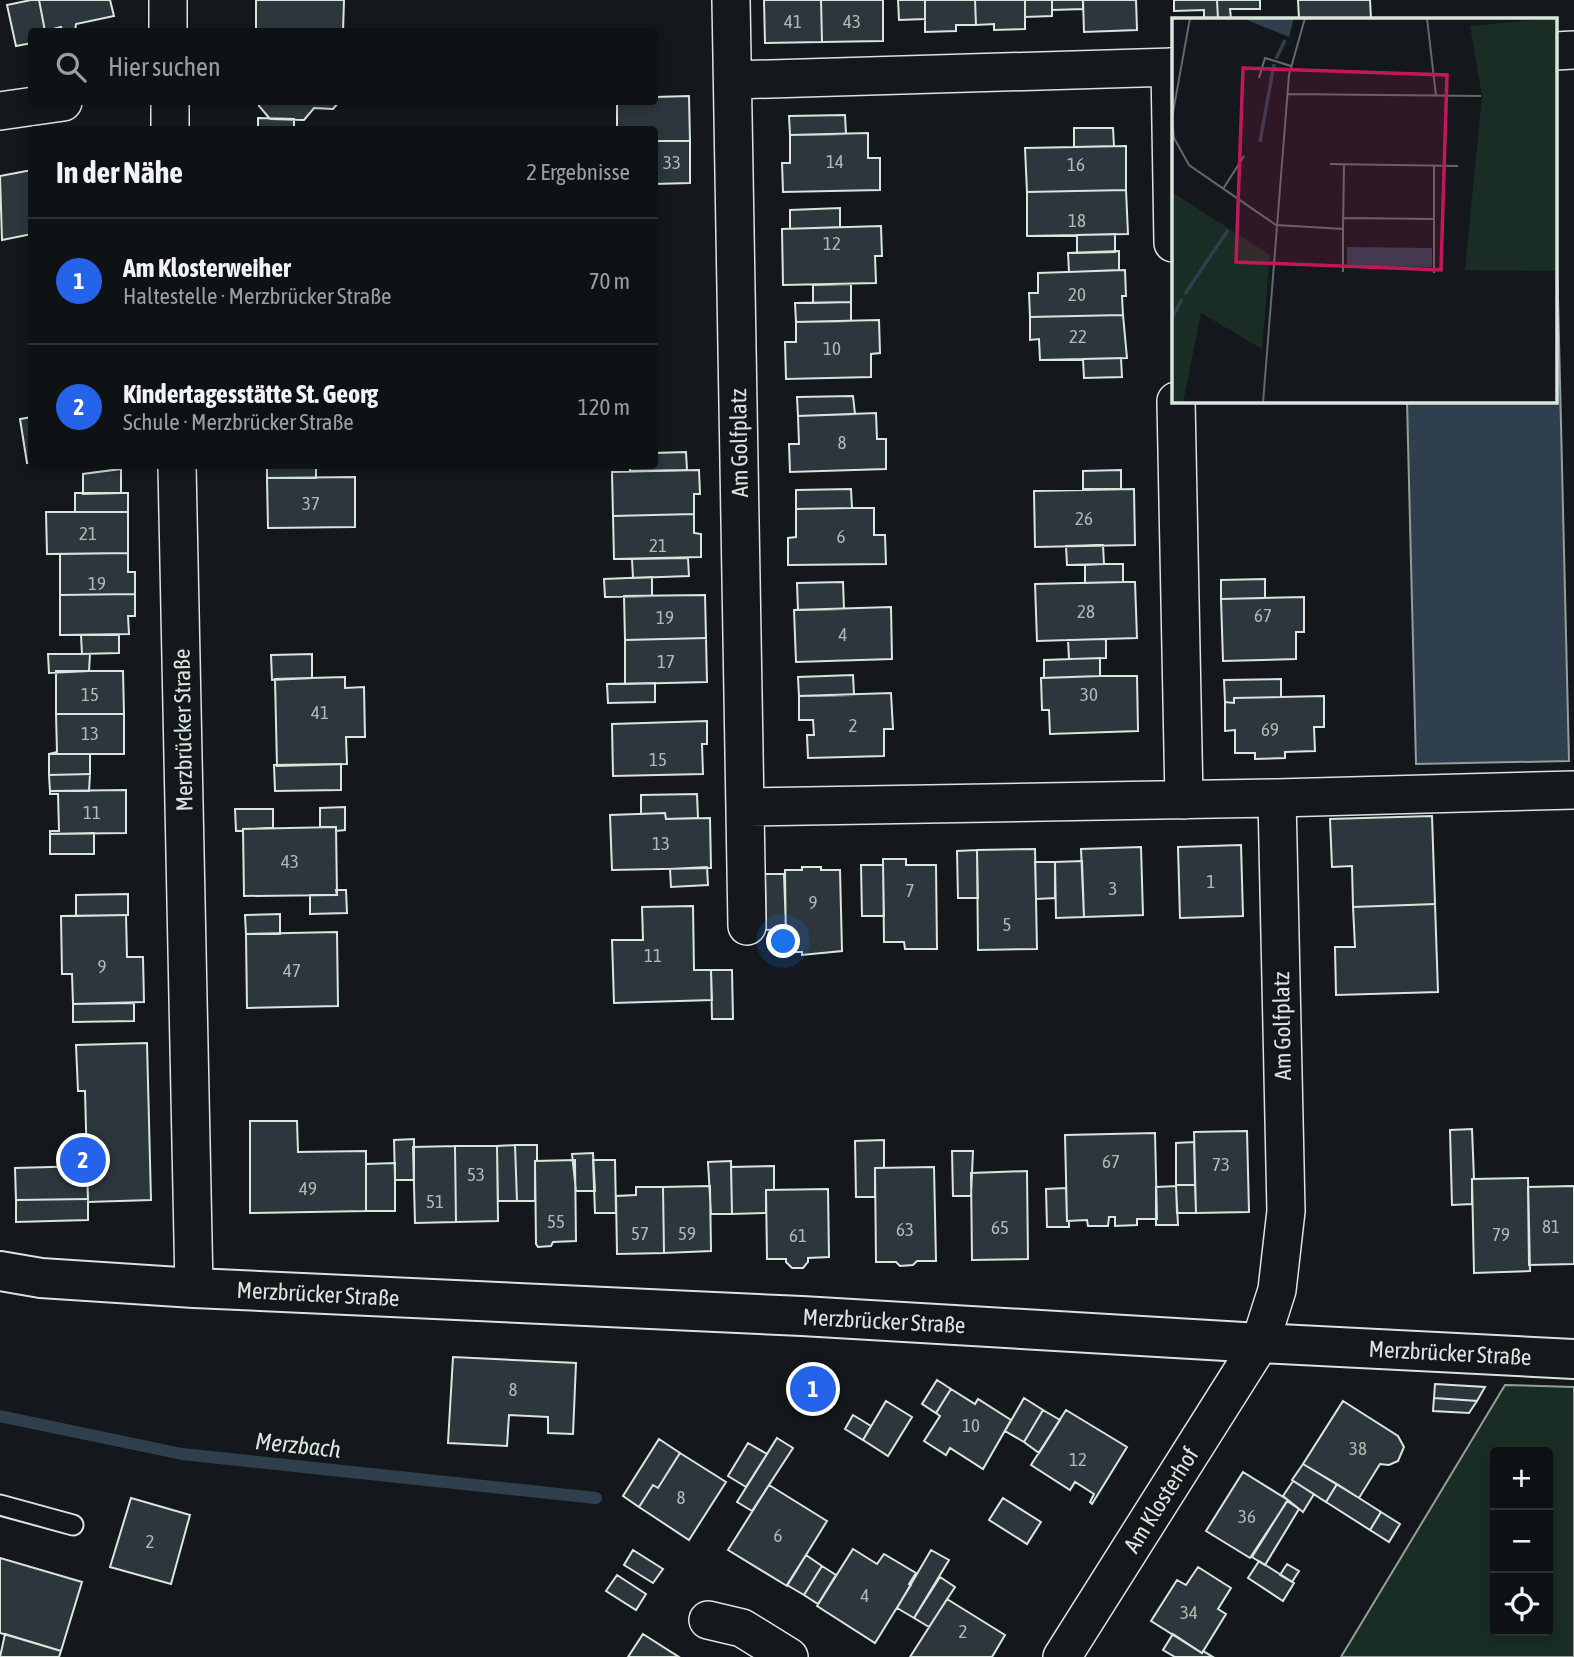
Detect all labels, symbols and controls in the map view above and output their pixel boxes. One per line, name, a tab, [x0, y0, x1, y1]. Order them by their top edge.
house number: 41	[784, 10, 802, 32]
house number: 43	[843, 10, 861, 32]
inset map	[1172, 18, 1556, 402]
search box	[28, 28, 658, 105]
icon: search	[52, 48, 90, 86]
text: Hier suchen	[108, 52, 221, 82]
house number: 14	[826, 150, 844, 172]
house number: 33	[663, 151, 681, 173]
house number: 16	[1067, 153, 1085, 175]
text: In der Nähe	[56, 155, 183, 189]
text: 2 Ergebnisse	[526, 159, 630, 185]
house number: 18	[1068, 209, 1086, 231]
house number: 12	[823, 232, 841, 254]
text: Am Klosterweiher	[123, 253, 291, 283]
text: 1	[74, 268, 84, 294]
text: 70 m	[589, 268, 630, 294]
text: Haltestelle · Merzbrücker Straße	[123, 283, 391, 309]
house number: 20	[1068, 283, 1086, 305]
house number: 22	[1069, 325, 1087, 347]
house number: 10	[823, 337, 841, 359]
text: Kindertagesstätte St. Georg	[123, 379, 378, 409]
street label: Am Golfplatz	[725, 388, 753, 498]
text: 2	[74, 394, 84, 420]
text: 120 m	[578, 394, 630, 420]
text: Schule · Merzbrücker Straße	[123, 409, 354, 435]
house number: 8	[838, 431, 847, 453]
house number: 37	[302, 492, 320, 514]
house number: 26	[1075, 507, 1093, 529]
house number: 21	[79, 522, 97, 544]
house number: 6	[837, 525, 846, 547]
house number: 21	[649, 534, 667, 556]
house number: 19	[88, 572, 106, 594]
house number: 28	[1077, 600, 1095, 622]
house number: 67	[1254, 604, 1272, 626]
house number: 19	[656, 606, 674, 628]
house number: 4	[839, 623, 848, 645]
street label: Merzbrücker Straße	[169, 648, 197, 812]
house number: 17	[657, 650, 675, 672]
house number: 15	[81, 683, 99, 705]
house number: 30	[1080, 683, 1098, 705]
house number: 41	[311, 701, 329, 723]
house number: 2	[849, 714, 857, 736]
house number: 69	[1261, 718, 1279, 740]
house number: 13	[81, 722, 99, 744]
house number: 15	[649, 748, 667, 770]
house number: 11	[83, 801, 101, 823]
house number: 13	[652, 832, 670, 854]
house number: 43	[281, 850, 299, 872]
house number: 1	[1207, 870, 1215, 892]
house number: 3	[1109, 877, 1117, 899]
house number: 7	[906, 879, 914, 901]
house number: 9	[809, 891, 818, 913]
house number: 5	[1003, 913, 1011, 935]
your location	[766, 924, 800, 958]
house number: 11	[644, 944, 662, 966]
house number: 9	[98, 955, 107, 977]
house number: 47	[283, 959, 301, 981]
street label: Am Golfplatz	[1268, 971, 1296, 1081]
pin: 2	[60, 1134, 106, 1186]
house number: 67	[1102, 1150, 1120, 1172]
house number: 73	[1212, 1153, 1230, 1175]
house number: 53	[467, 1163, 485, 1185]
house number: 49	[299, 1177, 317, 1199]
house number: 51	[426, 1190, 444, 1212]
house number: 55	[547, 1210, 565, 1232]
house number: 81	[1542, 1215, 1560, 1237]
house number: 65	[991, 1216, 1009, 1238]
house number: 63	[896, 1218, 914, 1240]
house number: 57	[631, 1222, 649, 1244]
house number: 59	[678, 1222, 696, 1244]
house number: 79	[1492, 1223, 1510, 1245]
house number: 61	[789, 1224, 807, 1246]
street label: Merzbrücker Straße	[236, 1277, 400, 1311]
street label: Merzbrücker Straße	[802, 1304, 966, 1338]
street label: Merzbrücker Straße	[1368, 1336, 1532, 1370]
pin: 1	[790, 1363, 836, 1415]
house number: 8	[509, 1378, 518, 1400]
house number: 10	[962, 1414, 980, 1436]
water label: Merzbach	[254, 1427, 342, 1463]
house number: 38	[1349, 1437, 1367, 1459]
street label: Am Klosterhof	[1118, 1443, 1204, 1557]
map controls	[1490, 1447, 1553, 1636]
button: +	[1490, 1447, 1553, 1510]
house number: 12	[1069, 1448, 1087, 1470]
house number: 8	[677, 1486, 686, 1508]
house number: 36	[1238, 1505, 1256, 1527]
button: −	[1490, 1510, 1553, 1573]
house number: 6	[774, 1524, 783, 1546]
house number: 2	[146, 1530, 154, 1552]
button: locate	[1490, 1573, 1553, 1636]
house number: 4	[861, 1584, 870, 1606]
house number: 34	[1180, 1601, 1198, 1623]
house number: 2	[959, 1620, 967, 1642]

